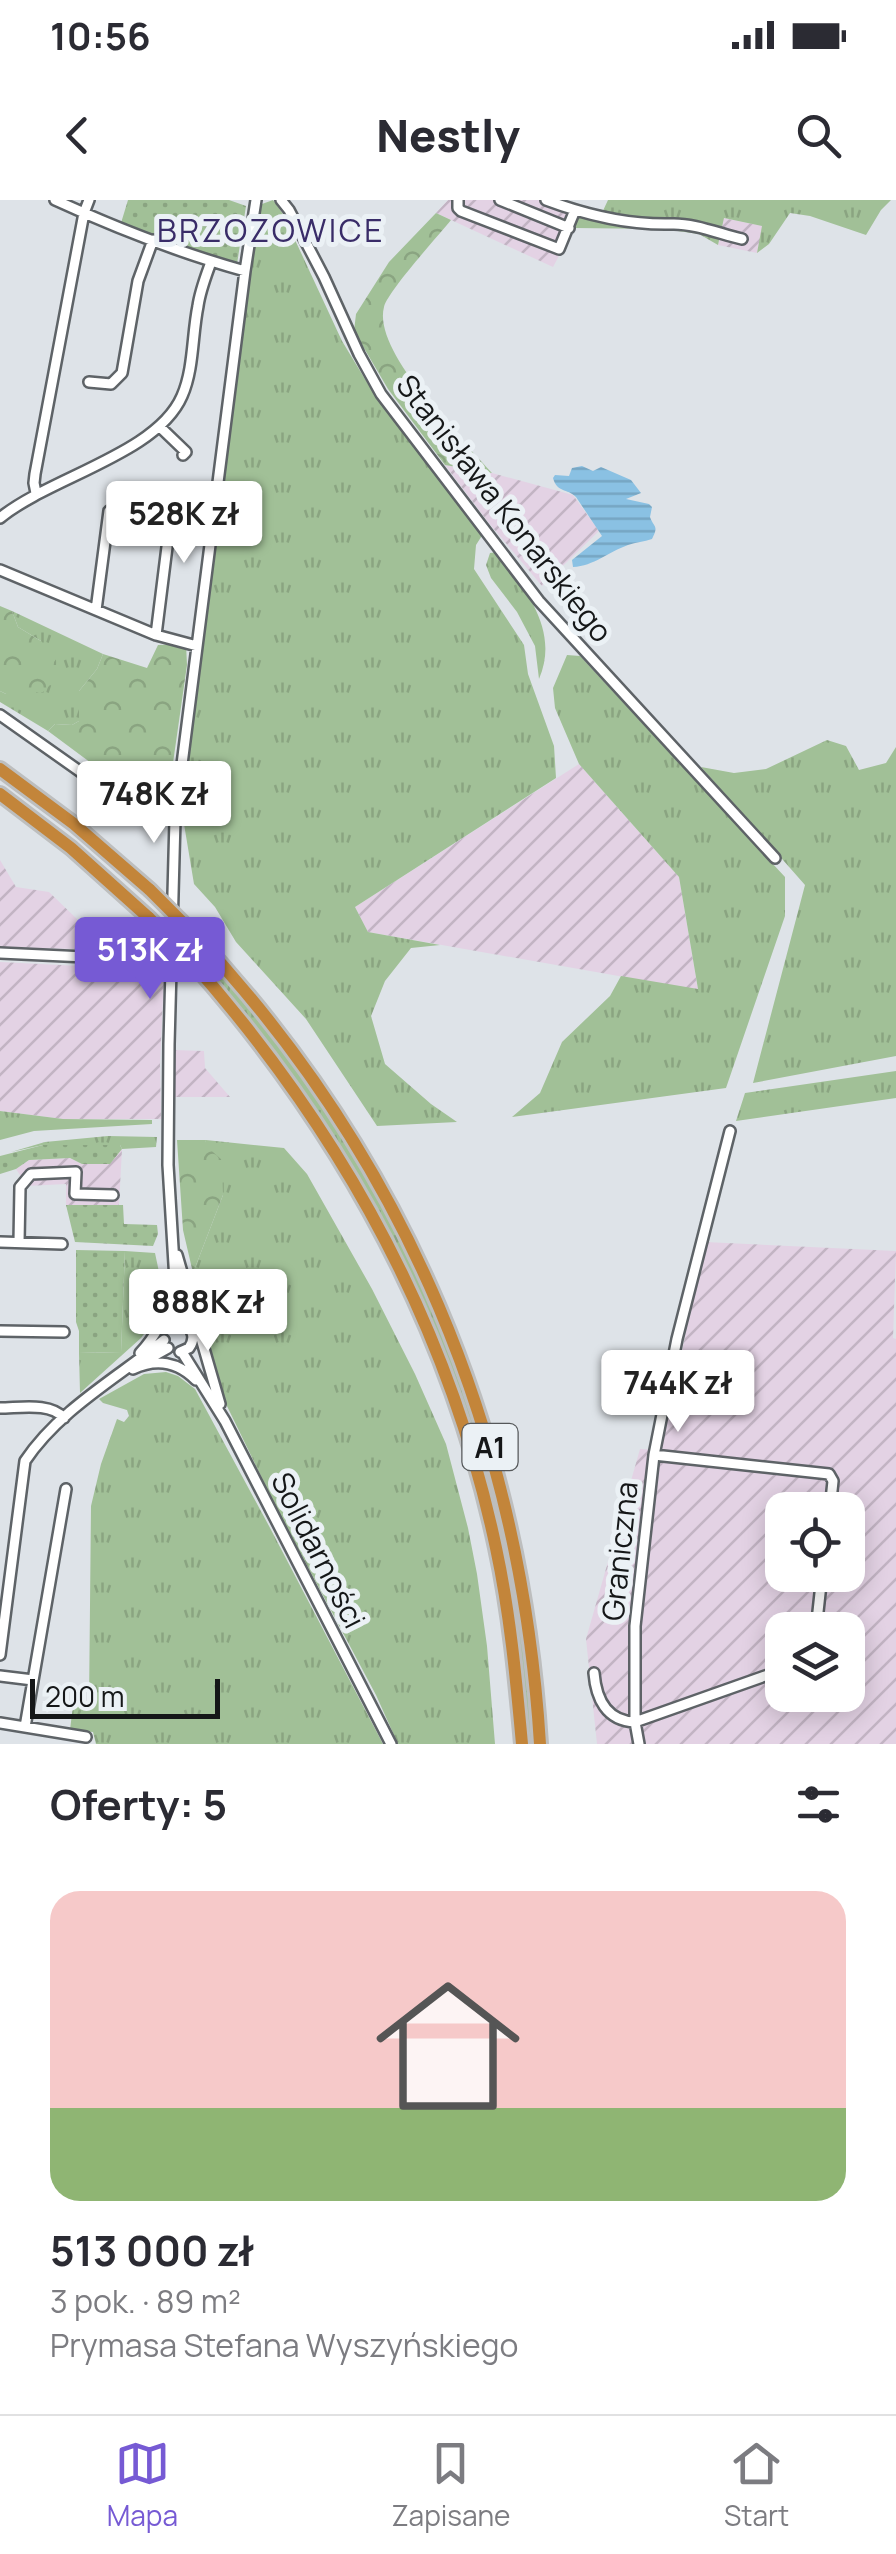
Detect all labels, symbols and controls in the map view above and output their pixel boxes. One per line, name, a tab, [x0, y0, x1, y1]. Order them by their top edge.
text: 10:56	[50, 9, 151, 61]
text: Nestly	[376, 104, 520, 166]
icon: back	[50, 108, 105, 163]
icon: search	[791, 108, 846, 163]
district label: BRZOZOWICE	[157, 208, 385, 252]
street label: Stanisława Konarskiego	[388, 366, 622, 650]
pin: 528K zł	[92, 481, 276, 566]
text: 528K zł	[128, 491, 240, 535]
pin: 748K zł	[62, 761, 246, 846]
text: 748K zł	[99, 771, 209, 815]
pin: 513K zł	[58, 917, 242, 1002]
text: 513K zł	[97, 927, 203, 971]
pin: 888K zł	[116, 1269, 300, 1354]
text: 888K zł	[151, 1279, 265, 1323]
pin: 744K zł	[586, 1350, 770, 1435]
text: 744K zł	[623, 1360, 733, 1404]
road number: A1	[462, 1424, 518, 1470]
street label: Solidarności	[262, 1465, 376, 1635]
street label: Graniczna	[591, 1479, 647, 1623]
map controls	[765, 1492, 865, 1712]
button: locate	[765, 1492, 865, 1592]
button: layers	[765, 1612, 865, 1712]
scale bar	[30, 1674, 220, 1718]
text: 200 m	[45, 1677, 124, 1715]
text: Oferty: 5	[50, 1775, 227, 1833]
icon: filters	[791, 1777, 846, 1832]
icon: home	[358, 1956, 538, 2136]
text: 513 000 zł	[50, 2221, 255, 2279]
text: 3 pok. · 89 m²	[50, 2279, 241, 2323]
text: Prymasa Stefana Wyszyńskiego	[50, 2323, 519, 2367]
tab: Mapa	[107, 2436, 178, 2534]
tab: Zapisane	[391, 2436, 510, 2534]
tab: Start	[724, 2436, 789, 2534]

